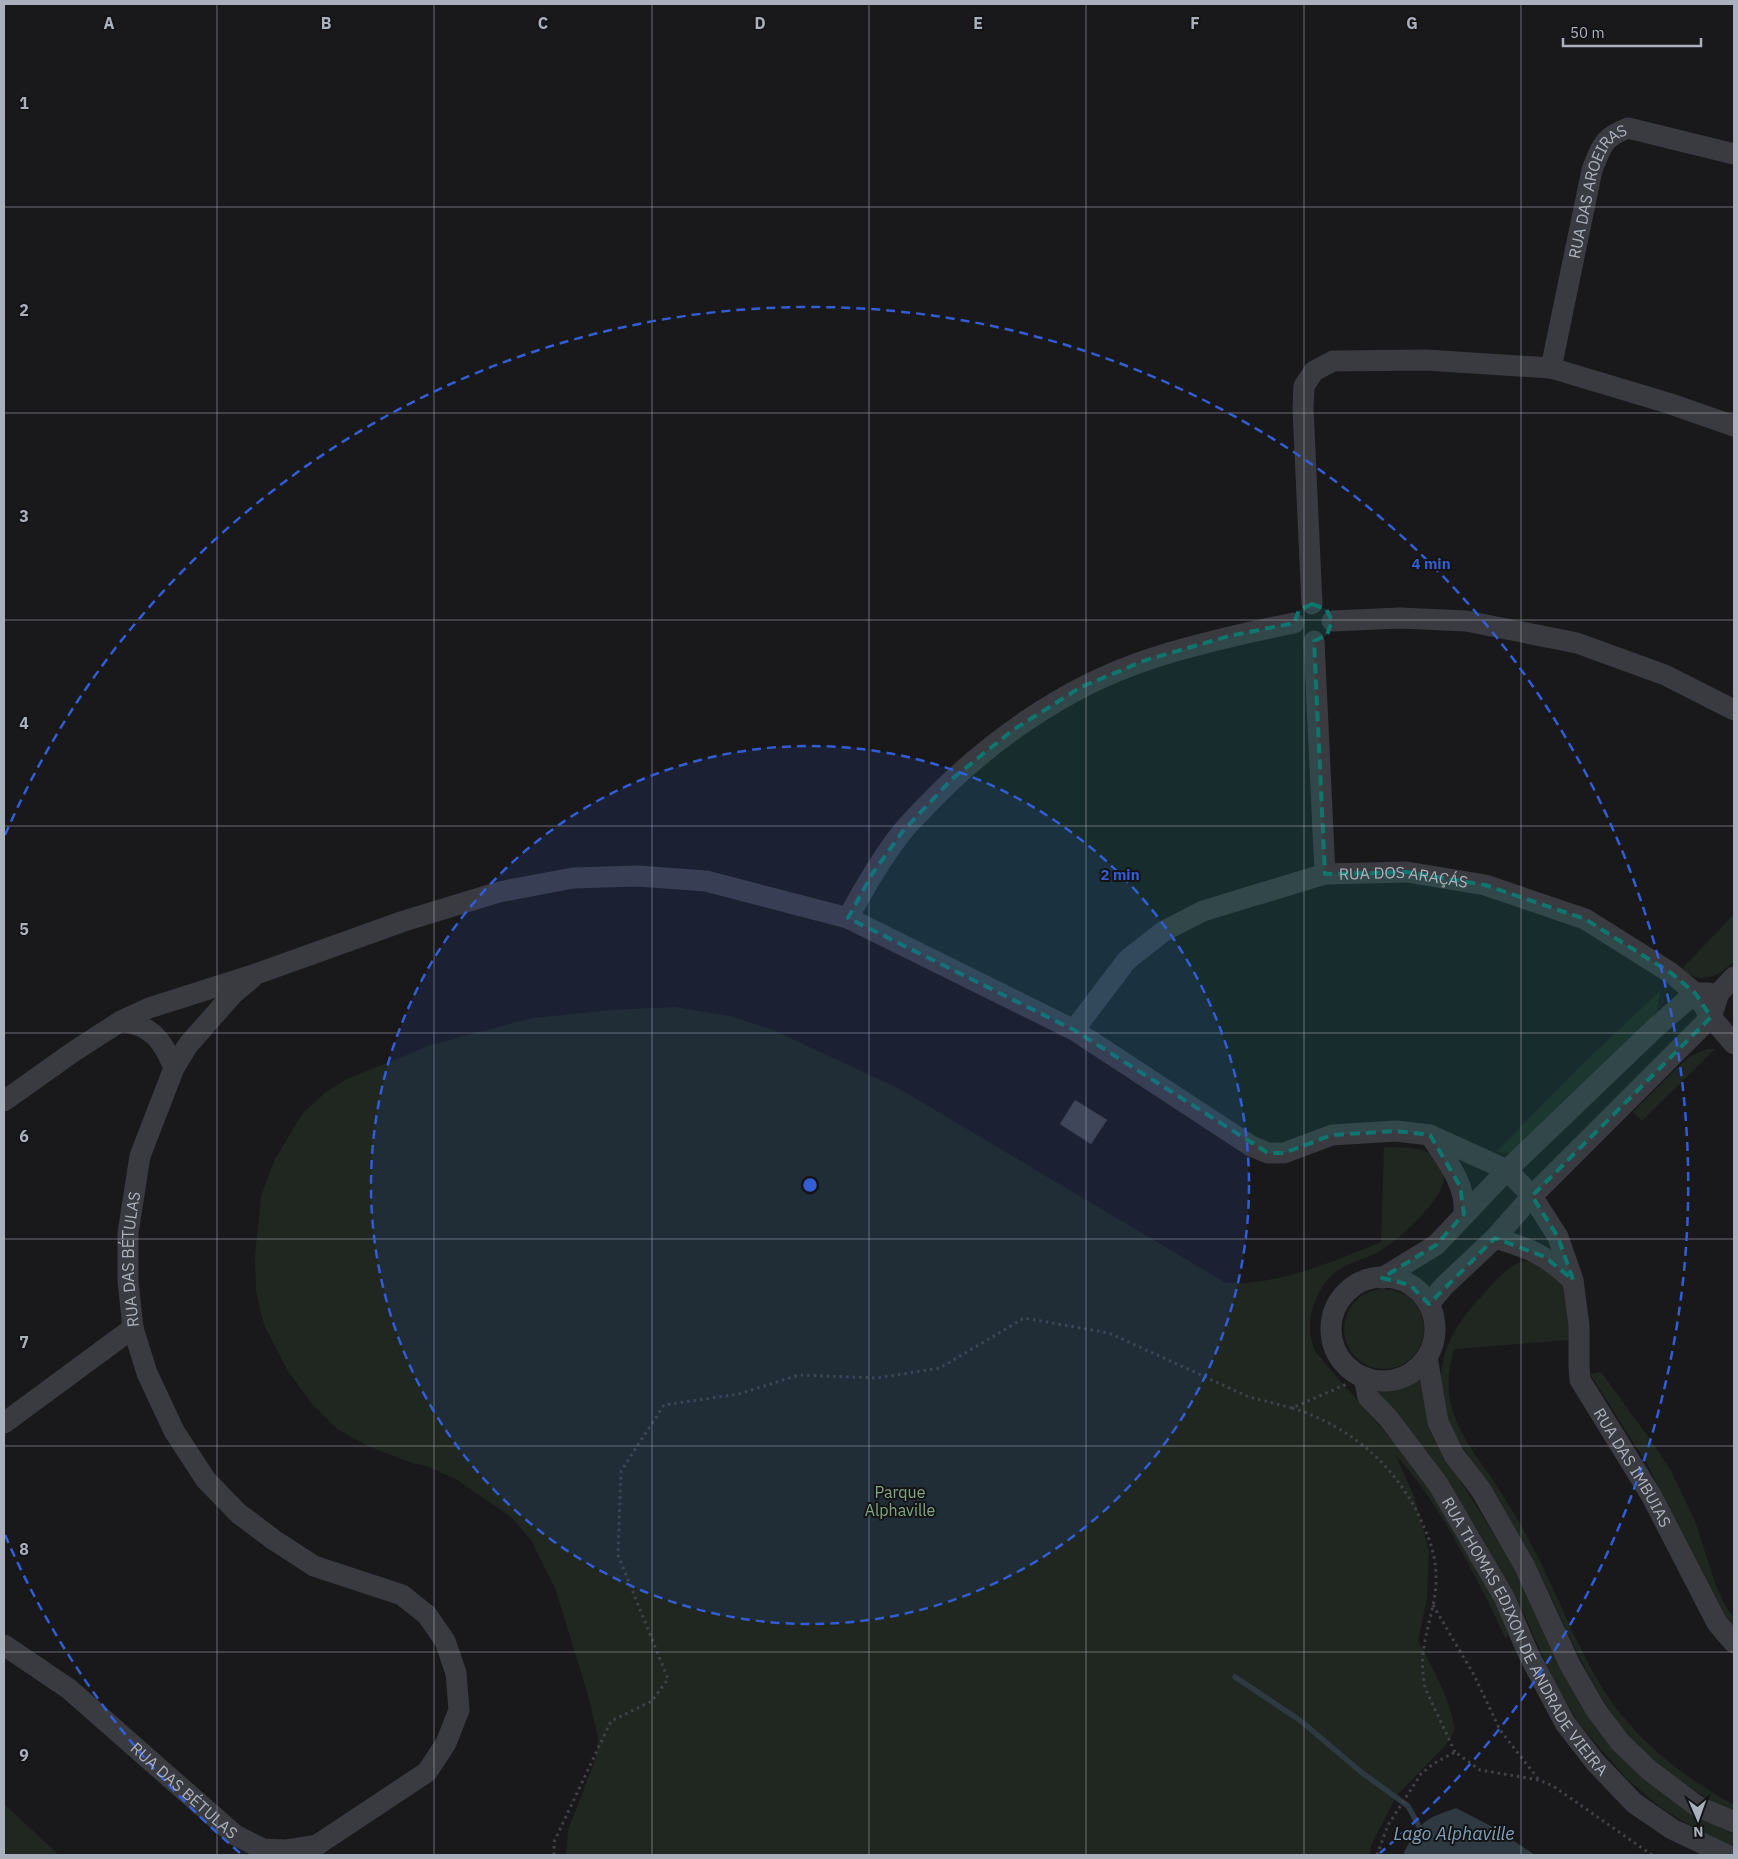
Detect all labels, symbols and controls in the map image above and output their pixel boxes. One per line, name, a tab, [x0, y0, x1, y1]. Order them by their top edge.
text: A	[104, 13, 115, 33]
text: B	[321, 13, 332, 33]
text: C	[538, 13, 548, 33]
text: D	[754, 13, 766, 33]
text: E	[973, 13, 983, 33]
text: F	[1190, 13, 1200, 33]
text: G	[1406, 13, 1418, 33]
scale bar	[1563, 15, 1700, 47]
text: 50 m	[1570, 23, 1605, 42]
text: 1	[19, 93, 29, 113]
street label: RUA DAS AROEIRAS	[1564, 120, 1630, 260]
text: 2	[19, 300, 29, 320]
text: 3	[19, 506, 29, 526]
text: 4 min	[1411, 554, 1451, 573]
text: 4	[19, 713, 29, 733]
street label: RUA DOS ARAÇÁS	[1339, 862, 1470, 892]
text: 2 min	[1100, 865, 1140, 884]
text: 5	[19, 919, 29, 939]
text: 6	[19, 1126, 29, 1146]
centre of rings	[801, 1176, 819, 1194]
street label: RUA DAS BÉTULAS	[117, 1190, 144, 1328]
text: 7	[19, 1332, 29, 1352]
street label: RUA DAS IMBUIAS	[1590, 1404, 1676, 1530]
park label: Parque Alphaville	[865, 1482, 936, 1520]
street label: RUA THOMAS EDIXON DE ANDRADE VIEIRA	[1438, 1493, 1612, 1780]
text: 8	[19, 1539, 29, 1559]
street label: RUA DAS BÉTULAS	[126, 1738, 242, 1843]
text: 9	[19, 1745, 29, 1765]
north arrow	[1673, 1794, 1723, 1844]
water label: Lago Alphaville	[1393, 1822, 1515, 1845]
text: N	[1693, 1823, 1704, 1841]

